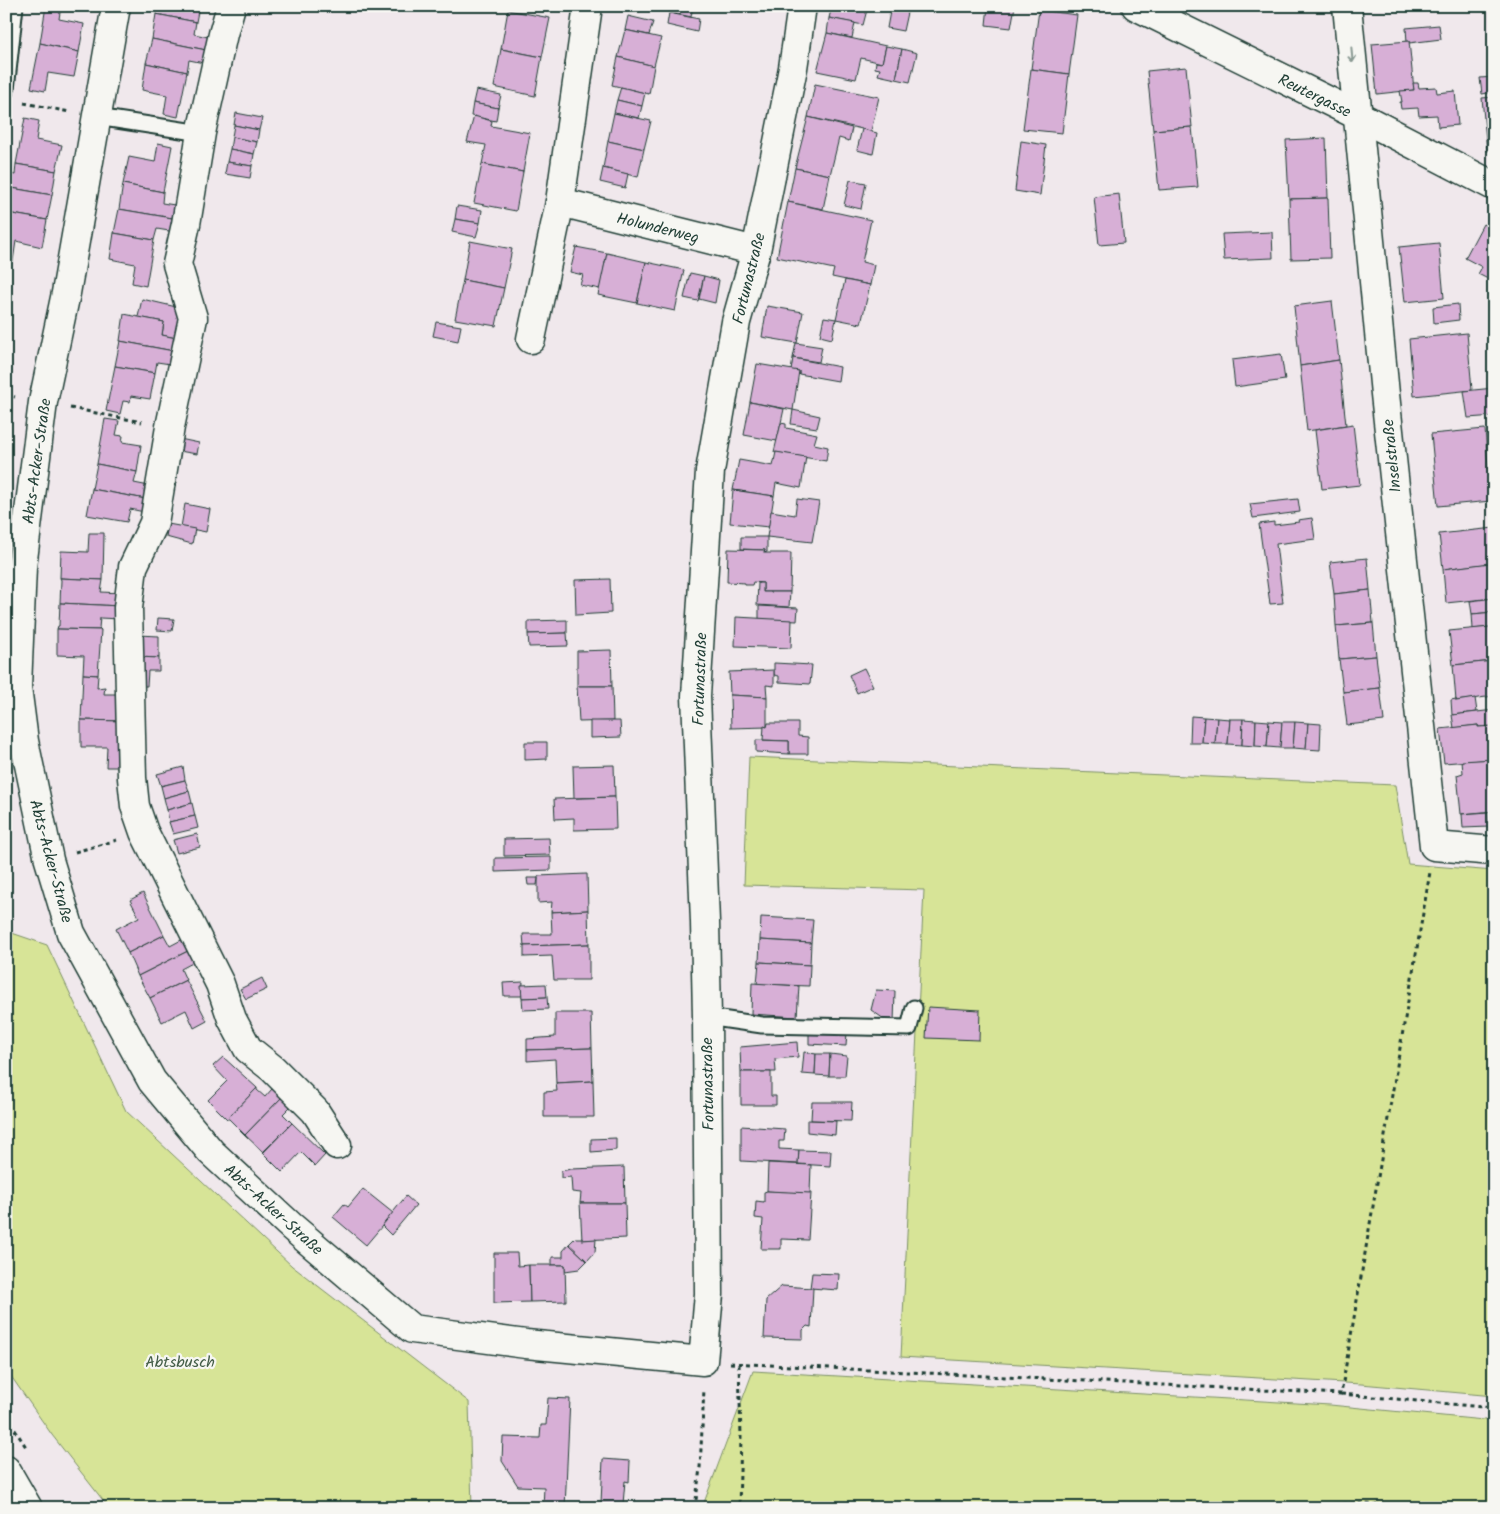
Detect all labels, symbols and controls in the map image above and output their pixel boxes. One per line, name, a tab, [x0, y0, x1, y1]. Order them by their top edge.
one-way arrow	[1347, 47, 1357, 63]
street label: Reutergasse	[1273, 68, 1355, 125]
street label: Holunderweg	[614, 206, 701, 251]
street label: Fortunastraße	[726, 230, 773, 327]
street label: Abts-Acker-Straße	[16, 397, 59, 526]
street label: Inselstraße	[1376, 418, 1409, 494]
street label: Fortunastraße	[686, 632, 715, 726]
street label: Abts-Acker-Straße	[22, 797, 79, 926]
street label: Fortunastraße	[695, 1037, 722, 1131]
street label: Abts-Acker-Straße	[218, 1158, 328, 1262]
park label: Abtsbusch	[145, 1350, 215, 1375]

